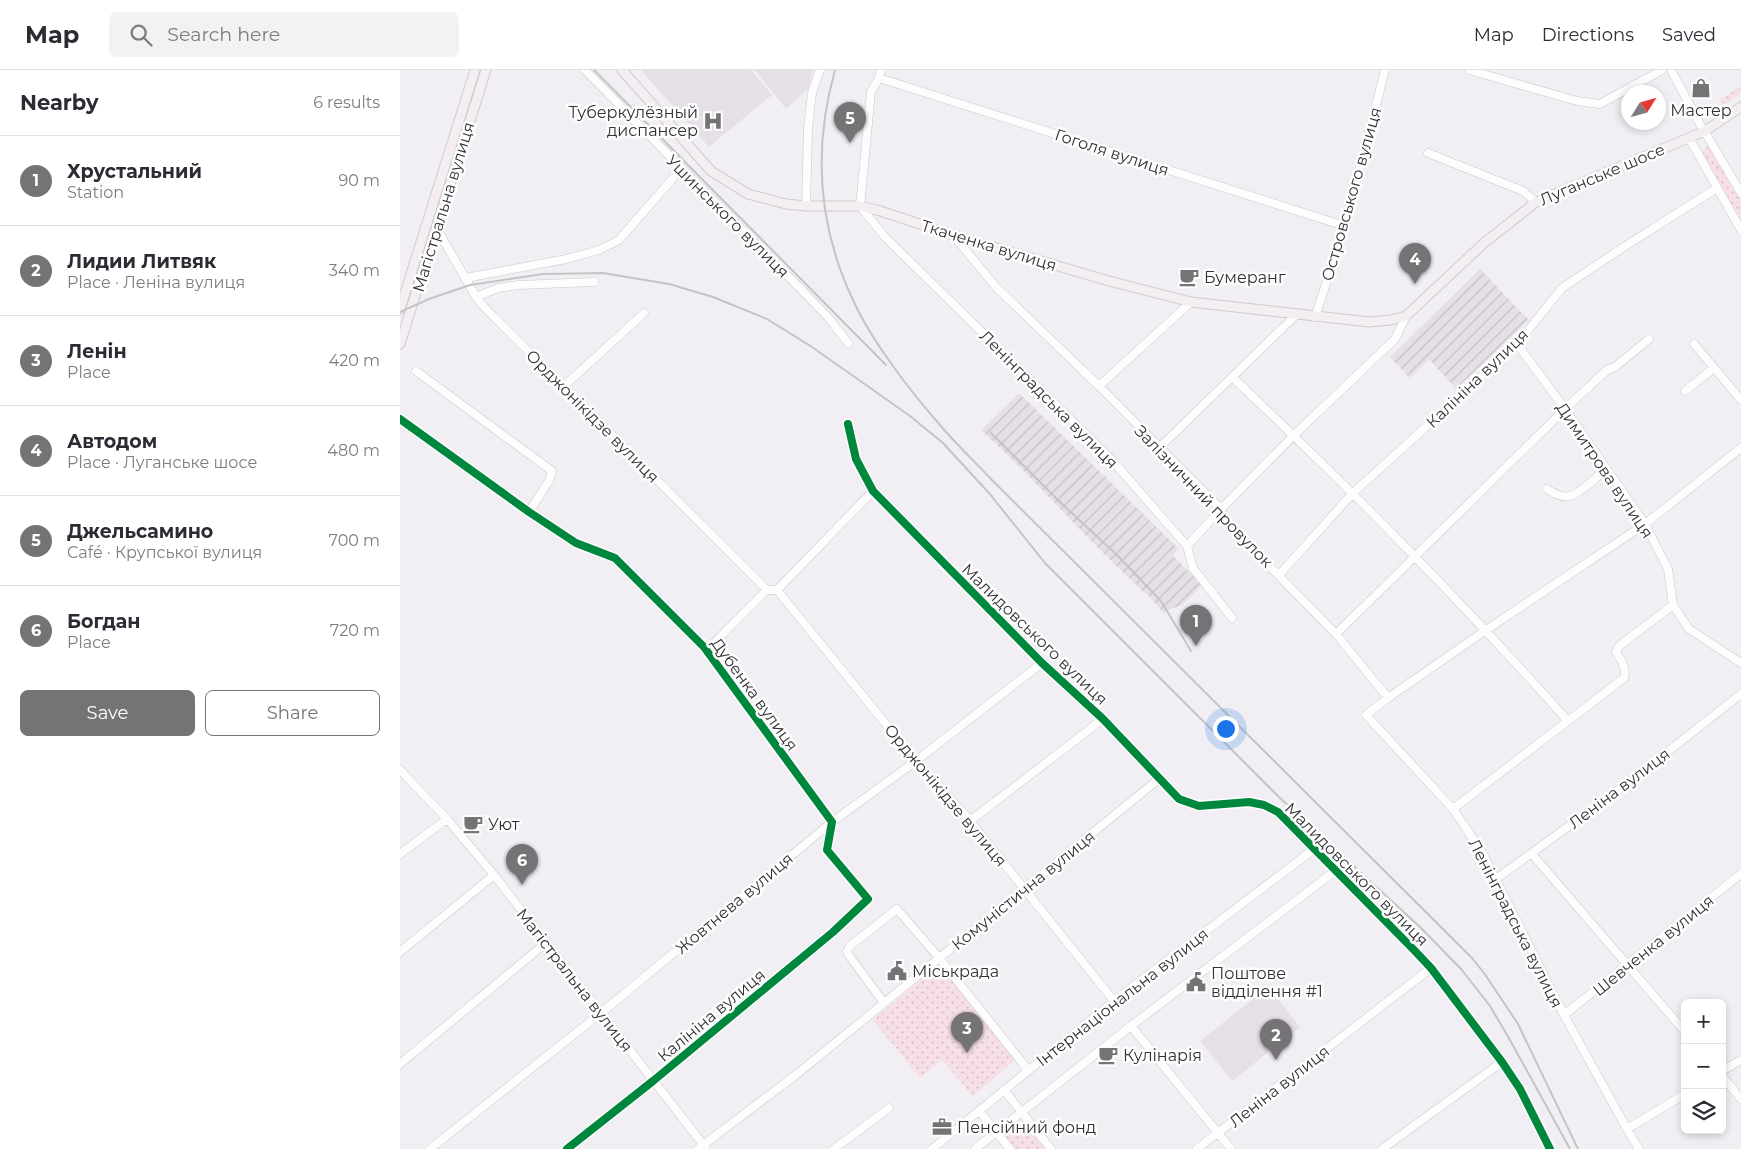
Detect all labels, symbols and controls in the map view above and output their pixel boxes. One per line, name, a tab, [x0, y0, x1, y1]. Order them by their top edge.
search box	[109, 12, 459, 57]
text: Map	[25, 20, 79, 49]
icon: search	[127, 21, 155, 49]
text: Search here	[167, 23, 280, 46]
text: Map	[1474, 24, 1514, 46]
text: Directions	[1542, 24, 1634, 46]
text: Saved	[1662, 24, 1716, 46]
shop icon: Мастер	[1690, 77, 1712, 99]
north arrow	[1621, 85, 1666, 130]
text: Nearby	[20, 90, 99, 115]
text: 6 results	[313, 93, 380, 112]
place label: Мастер	[1670, 101, 1732, 120]
pin: 5	[834, 102, 866, 143]
place label: Туберкулёзный диспансер	[568, 103, 698, 140]
street label: Островського вулиця	[1318, 105, 1385, 283]
hospital icon: Туберкулёзный диспансер	[702, 110, 724, 132]
street label: Магістральна вулиця	[409, 120, 478, 294]
street label: Гоголя вулиця	[1052, 125, 1171, 180]
street label: Луганське шосе	[1537, 140, 1668, 209]
street label: Ушинського вулиця	[662, 151, 793, 282]
text: Хрустальний	[67, 160, 202, 183]
text: 1	[33, 171, 39, 190]
text: 90 m	[338, 171, 380, 190]
text: Station	[67, 183, 124, 202]
street label: Ткаченка вулиця	[919, 216, 1059, 275]
pin: 4	[1399, 243, 1431, 284]
text: Лидии Литвяк	[67, 250, 216, 273]
text: 2	[31, 261, 41, 280]
text: 340 m	[329, 261, 380, 280]
cafe icon: Бумеранг	[1178, 266, 1200, 288]
place label: Бумеранг	[1204, 268, 1286, 287]
text: Place · Леніна вулиця	[67, 273, 245, 292]
street label: Калініна вулиця	[1422, 325, 1532, 432]
street label: Ленінградська вулиця	[976, 326, 1122, 472]
text: Ленін	[67, 340, 127, 363]
street label: Орджонікідзе вулиця	[522, 346, 663, 487]
text: 3	[31, 351, 41, 370]
text: 420 m	[329, 351, 380, 370]
text: Place	[67, 363, 111, 382]
street label: Димитрова вулиця	[1552, 399, 1657, 542]
street label: Залізничний провулок	[1131, 421, 1277, 572]
text: Автодом	[67, 430, 157, 453]
text: 4	[30, 441, 42, 460]
text: 480 m	[327, 441, 380, 460]
text: Place · Луганське шосе	[67, 453, 257, 472]
text: Джельсамино	[67, 520, 213, 543]
text: 5	[31, 531, 41, 550]
text: 700 m	[329, 531, 380, 550]
text: Café · Крупської вулиця	[67, 543, 262, 562]
street label: Малидовського вулиця	[958, 560, 1111, 709]
pin: 1	[1180, 605, 1212, 646]
text: Богдан	[67, 610, 140, 633]
text: 6	[31, 621, 41, 640]
text: 720 m	[330, 621, 380, 640]
text: Place	[67, 633, 111, 652]
street label: Дубенка вулиця	[707, 634, 802, 754]
button: Save	[20, 690, 195, 736]
button: Share	[205, 690, 380, 736]
your location	[1213, 716, 1239, 742]
street label: Орджонікідзе вулиця	[880, 720, 1011, 870]
street label: Леніна вулиця	[1565, 744, 1674, 833]
street label: Малидовського вулиця	[1281, 799, 1432, 950]
cafe icon: Уют	[462, 813, 484, 835]
place label: Уют	[488, 815, 520, 834]
street label: Комуністична вулиця	[948, 827, 1099, 954]
street label: Ленінградська вулиця	[1465, 835, 1567, 1011]
pin: 6	[506, 844, 538, 885]
street label: Жовтнева вулиця	[672, 849, 797, 958]
street label: Шевченка вулиця	[1589, 891, 1718, 1000]
street label: Магістральна вулиця	[513, 905, 637, 1056]
street label: Інтернаціональна вулиця	[1033, 924, 1212, 1070]
public building icon: Міськрада	[886, 960, 908, 982]
place label: Міськрада	[912, 962, 999, 981]
place label: Поштове відділення #1	[1211, 964, 1323, 1001]
street label: Калініна вулиця	[654, 965, 769, 1066]
public building icon: Поштове відділення #1	[1185, 971, 1207, 993]
map controls	[1681, 999, 1726, 1134]
button: +	[1681, 999, 1726, 1044]
pin: 3	[951, 1012, 983, 1053]
pin: 2	[1260, 1019, 1292, 1060]
street label: Леніна вулиця	[1225, 1041, 1333, 1131]
cafe icon: Кулінарія	[1097, 1044, 1119, 1066]
button: −	[1681, 1044, 1726, 1089]
place label: Кулінарія	[1123, 1046, 1202, 1065]
button: layers	[1681, 1089, 1726, 1134]
office icon: Пенсійний фонд	[931, 1116, 953, 1138]
place label: Пенсійний фонд	[957, 1118, 1096, 1137]

